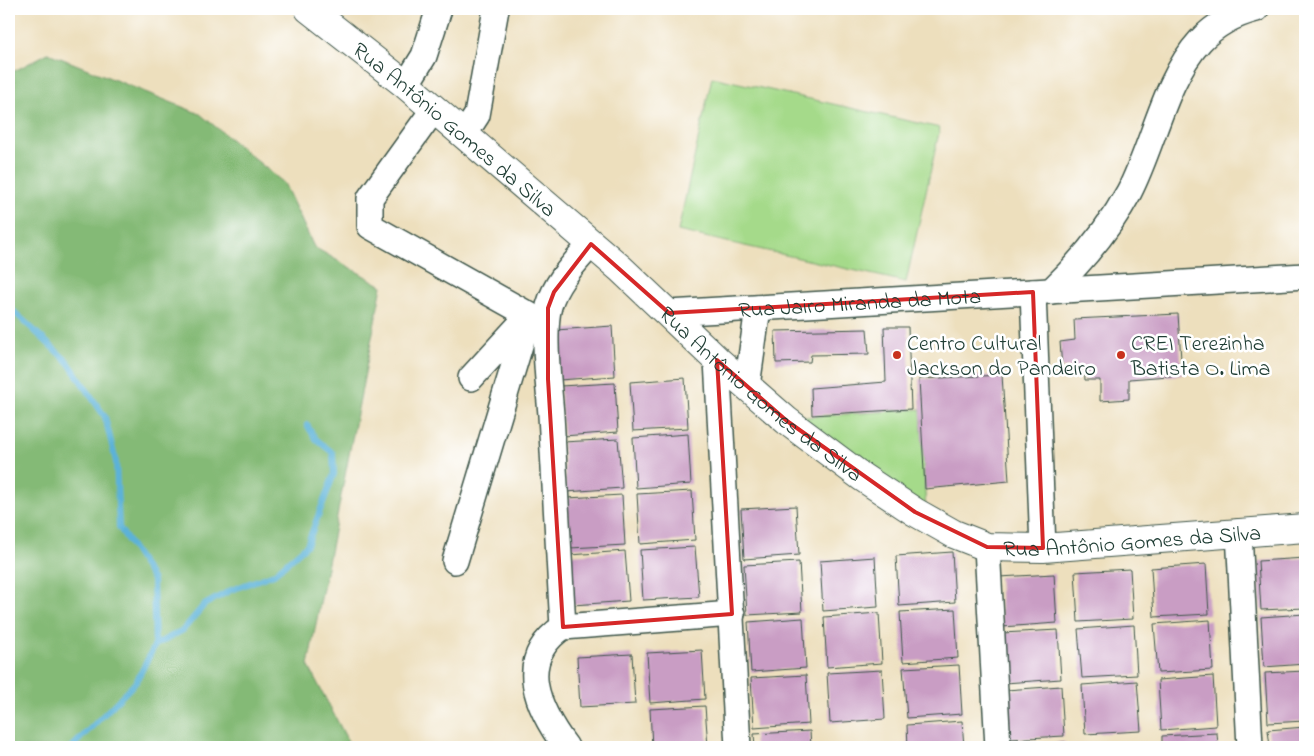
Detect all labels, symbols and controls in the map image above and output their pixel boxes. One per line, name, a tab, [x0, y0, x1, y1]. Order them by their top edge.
street label: Rua Antônio Gomes da Silva	[344, 36, 562, 226]
street label: Rua Jairo Miranda da Mota	[738, 282, 982, 328]
street label: Rua Antônio Gomes da Silva	[651, 300, 868, 491]
place label: Centro Cultural Jackson do Pandeiro	[907, 329, 1096, 386]
place label: CREI Terezinha Batista O. Lima	[1130, 329, 1271, 386]
marker: Centro Cultural Jackson do Pandeiro	[891, 349, 903, 361]
marker: CREI Terezinha Batista O. Lima	[1115, 349, 1127, 361]
street label: Rua Antônio Gomes da Silva	[1003, 518, 1262, 567]

